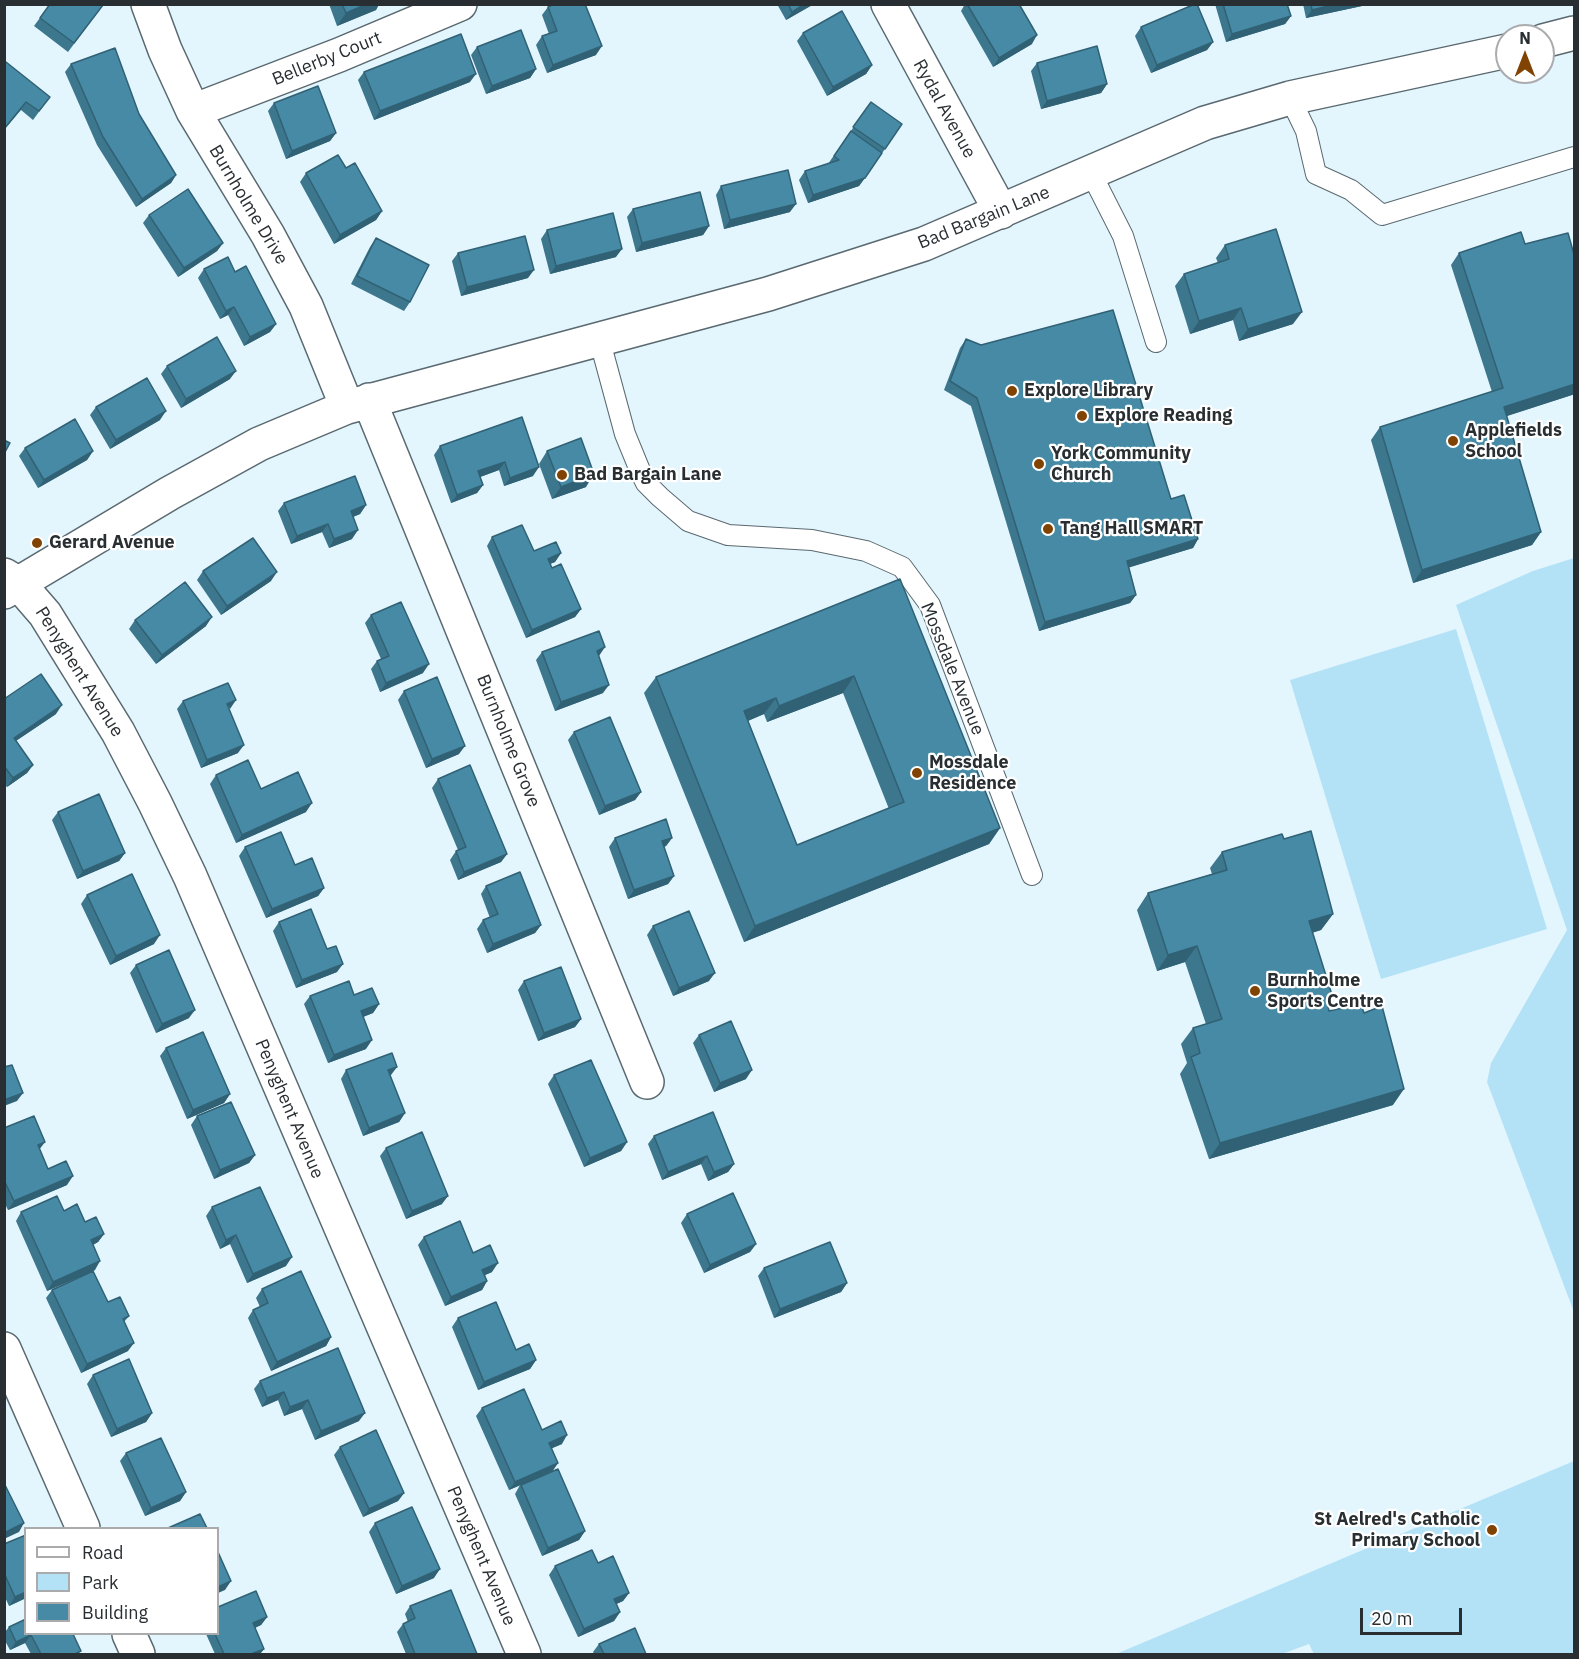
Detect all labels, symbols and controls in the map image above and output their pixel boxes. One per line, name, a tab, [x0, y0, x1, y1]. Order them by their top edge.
north arrow	[1495, 24, 1555, 84]
street label: Bellerby Court	[269, 27, 385, 91]
text: N	[1519, 28, 1531, 48]
street label: Rydal Avenue	[908, 56, 980, 162]
street label: Burnholme Drive	[204, 141, 292, 269]
street label: Bad Bargain Lane	[915, 182, 1053, 254]
place label: Explore Library	[1024, 380, 1153, 402]
marker: Explore Library	[1005, 384, 1019, 398]
place label: Explore Reading	[1094, 405, 1232, 427]
marker: Explore Reading	[1075, 409, 1089, 423]
place label: Applefields School	[1465, 420, 1562, 462]
marker: Applefields School	[1446, 434, 1460, 448]
place label: York Community Church	[1051, 443, 1191, 486]
marker: York Community Church	[1032, 457, 1046, 471]
place label: Bad Bargain Lane	[574, 464, 722, 486]
marker: Bad Bargain Lane	[555, 468, 569, 482]
place label: Tang Hall SMART	[1060, 518, 1203, 540]
marker: Tang Hall SMART	[1041, 522, 1055, 536]
place label: Gerard Avenue	[49, 532, 175, 554]
marker: Gerard Avenue	[30, 536, 44, 550]
street label: Mossdale Avenue	[916, 599, 988, 739]
street label: Penyghent Avenue	[30, 603, 128, 741]
street label: Burnholme Grove	[472, 671, 544, 811]
place label: Mossdale Residence	[929, 752, 1016, 795]
marker: Mossdale Residence	[910, 766, 924, 780]
place label: Burnholme Sports Centre	[1267, 970, 1384, 1012]
marker: Burnholme Sports Centre	[1248, 984, 1262, 998]
street label: Penyghent Avenue	[250, 1036, 328, 1182]
street label: Penyghent Avenue	[442, 1483, 520, 1629]
place label: St Aelred's Catholic Primary School	[1314, 1509, 1480, 1552]
marker: St Aelred's Catholic Primary School	[1485, 1523, 1499, 1537]
legend	[24, 1527, 219, 1635]
text: Road	[82, 1541, 123, 1564]
text: Park	[82, 1571, 118, 1594]
scale bar	[1363, 1596, 1465, 1634]
text: Building	[82, 1601, 148, 1624]
text: 20 m	[1371, 1607, 1413, 1630]

